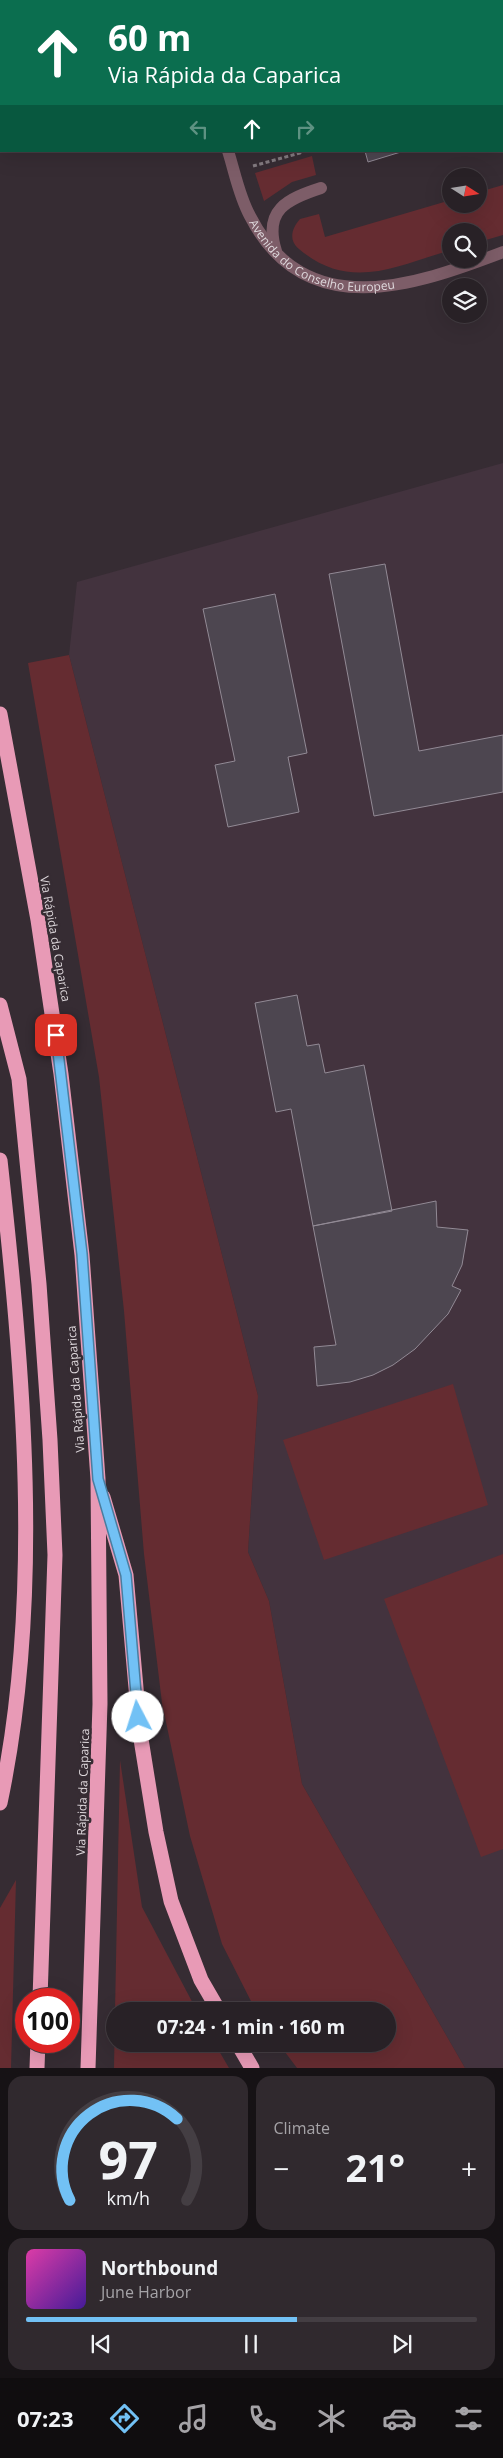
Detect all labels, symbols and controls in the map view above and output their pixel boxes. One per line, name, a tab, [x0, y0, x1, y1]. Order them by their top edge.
text: 60 m	[108, 14, 191, 61]
icon: ahead	[25, 20, 90, 85]
text: Via Rápida da Caparica	[108, 59, 341, 89]
icon: left	[185, 115, 213, 143]
icon: ahead	[238, 115, 266, 143]
icon: right	[291, 115, 319, 143]
north arrow	[442, 168, 488, 212]
map controls	[442, 168, 487, 323]
street label: Avenida do Conselho Europeu	[245, 216, 396, 295]
button: search	[442, 223, 487, 268]
button: layers	[442, 278, 487, 323]
street label: Via Rápida da Caparica	[36, 875, 75, 1003]
pin	[35, 1014, 77, 1056]
icon: arrive	[42, 1021, 70, 1049]
street label: Via Rápida da Caparica	[63, 1325, 88, 1453]
position arrow	[111, 1690, 163, 1742]
street label: Via Rápida da Caparica	[72, 1728, 93, 1856]
speed limit sign: 100	[15, 1988, 80, 2053]
text: 07:24 · 1 min · 160 m	[157, 2014, 345, 2040]
text: Climate	[274, 2117, 330, 2139]
text: 97	[98, 2123, 157, 2194]
text: 21°	[345, 2141, 405, 2193]
text: −	[274, 2149, 290, 2187]
text: +	[461, 2149, 477, 2187]
text: km/h	[106, 2186, 149, 2210]
text: Northbound	[101, 2255, 218, 2281]
text: June Harbor	[101, 2281, 191, 2303]
icon: previous	[87, 2330, 115, 2358]
icon: pause	[237, 2330, 265, 2358]
icon: next	[388, 2330, 416, 2358]
icon: directions	[107, 2401, 142, 2436]
icon: music	[176, 2401, 211, 2436]
icon: phone	[245, 2401, 280, 2436]
icon: climate	[314, 2401, 349, 2436]
icon: car	[382, 2401, 417, 2436]
icon: filters	[451, 2401, 486, 2436]
text: 07:23	[17, 2403, 73, 2433]

